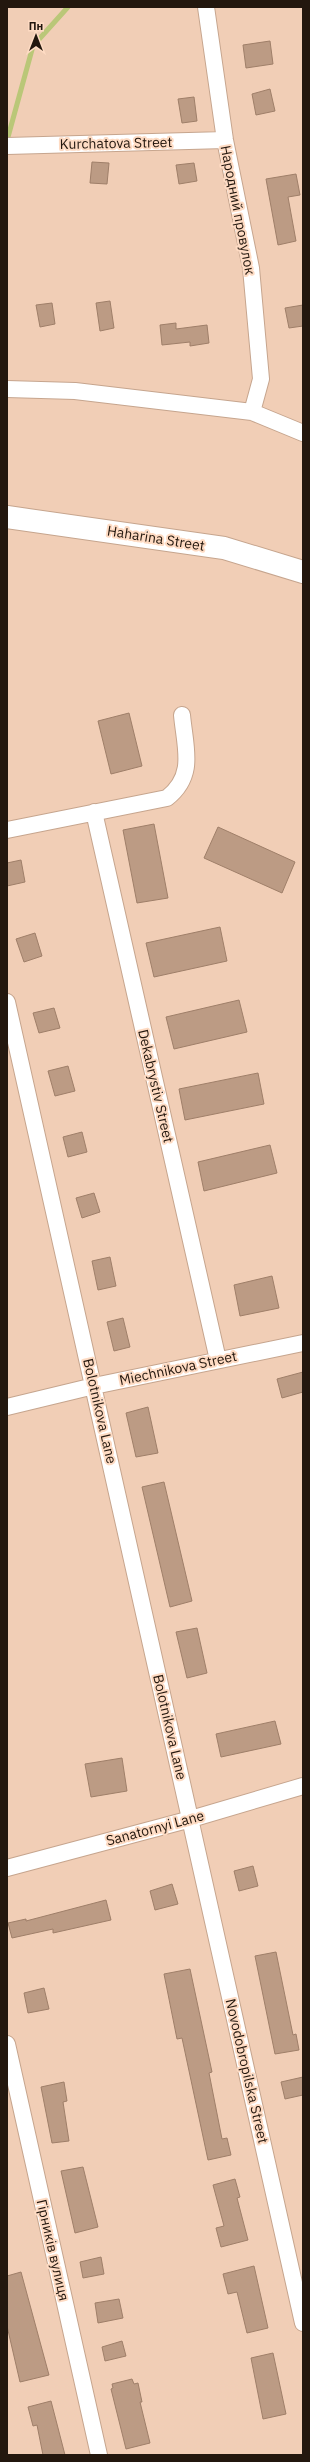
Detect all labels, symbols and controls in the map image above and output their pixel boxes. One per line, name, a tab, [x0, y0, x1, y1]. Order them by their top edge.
north arrow	[16, 16, 56, 56]
text: Пн	[29, 19, 43, 33]
street label: Kurchatova Street	[59, 133, 173, 153]
street label: Народний провулок	[217, 144, 259, 277]
street label: Haharina Street	[106, 521, 206, 555]
street label: Dekabrystiv Street	[134, 1028, 178, 1145]
street label: Miechnikova Street	[118, 1347, 239, 1389]
street label: Bolotnikova Lane	[79, 1357, 121, 1466]
street label: Bolotnikova Lane	[149, 1673, 191, 1782]
street label: Sanatornyi Lane	[104, 1806, 206, 1850]
street label: Novodobropilska Street	[222, 1997, 272, 2145]
street label: Гірників вулиця	[33, 2198, 73, 2302]

